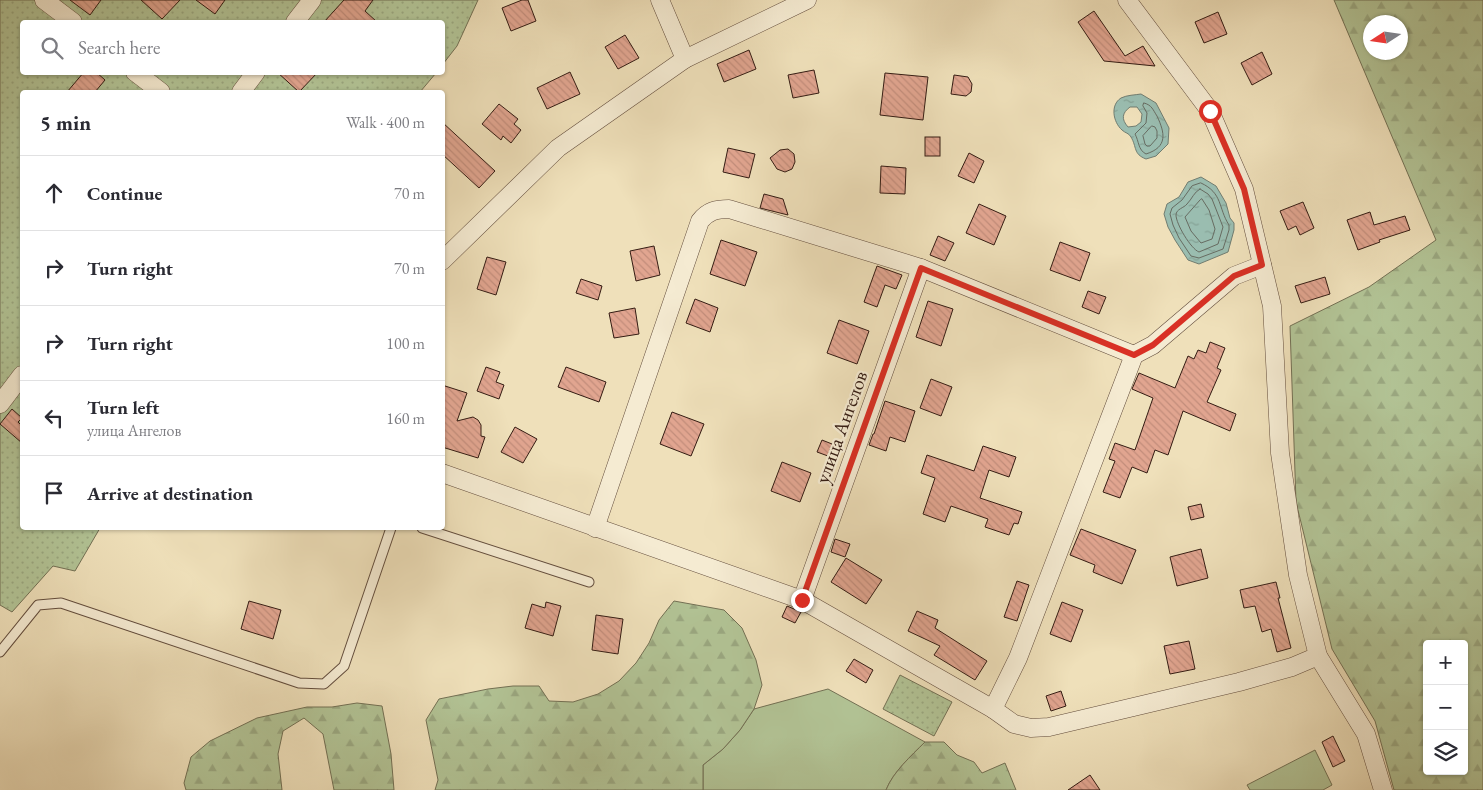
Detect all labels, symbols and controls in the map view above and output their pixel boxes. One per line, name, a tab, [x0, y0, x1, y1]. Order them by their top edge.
north arrow	[1363, 15, 1408, 60]
search box	[20, 20, 445, 75]
icon: search	[38, 34, 66, 62]
text: Search here	[78, 35, 160, 60]
route start	[1199, 100, 1222, 123]
text: 5 min	[40, 109, 91, 136]
text: Walk · 400 m	[346, 112, 425, 133]
icon: ahead	[40, 179, 68, 207]
text: Continue	[87, 181, 162, 206]
text: 70 m	[394, 183, 425, 204]
icon: right	[40, 254, 68, 282]
text: Turn right	[87, 256, 173, 281]
text: 70 m	[394, 258, 425, 279]
icon: right	[40, 329, 68, 357]
text: Turn right	[87, 331, 173, 356]
text: 100 m	[386, 333, 425, 354]
street label: улица Ангелов	[809, 367, 873, 487]
text: Turn left	[87, 395, 159, 420]
icon: left	[40, 404, 68, 432]
text: 160 m	[386, 408, 425, 429]
text: улица Ангелов	[87, 420, 181, 441]
icon: arrive	[40, 479, 68, 507]
text: Arrive at destination	[87, 481, 253, 506]
route end	[791, 589, 814, 612]
map controls	[1423, 640, 1468, 775]
button: +	[1423, 640, 1468, 685]
button: −	[1423, 685, 1468, 730]
button: layers	[1423, 730, 1468, 775]

